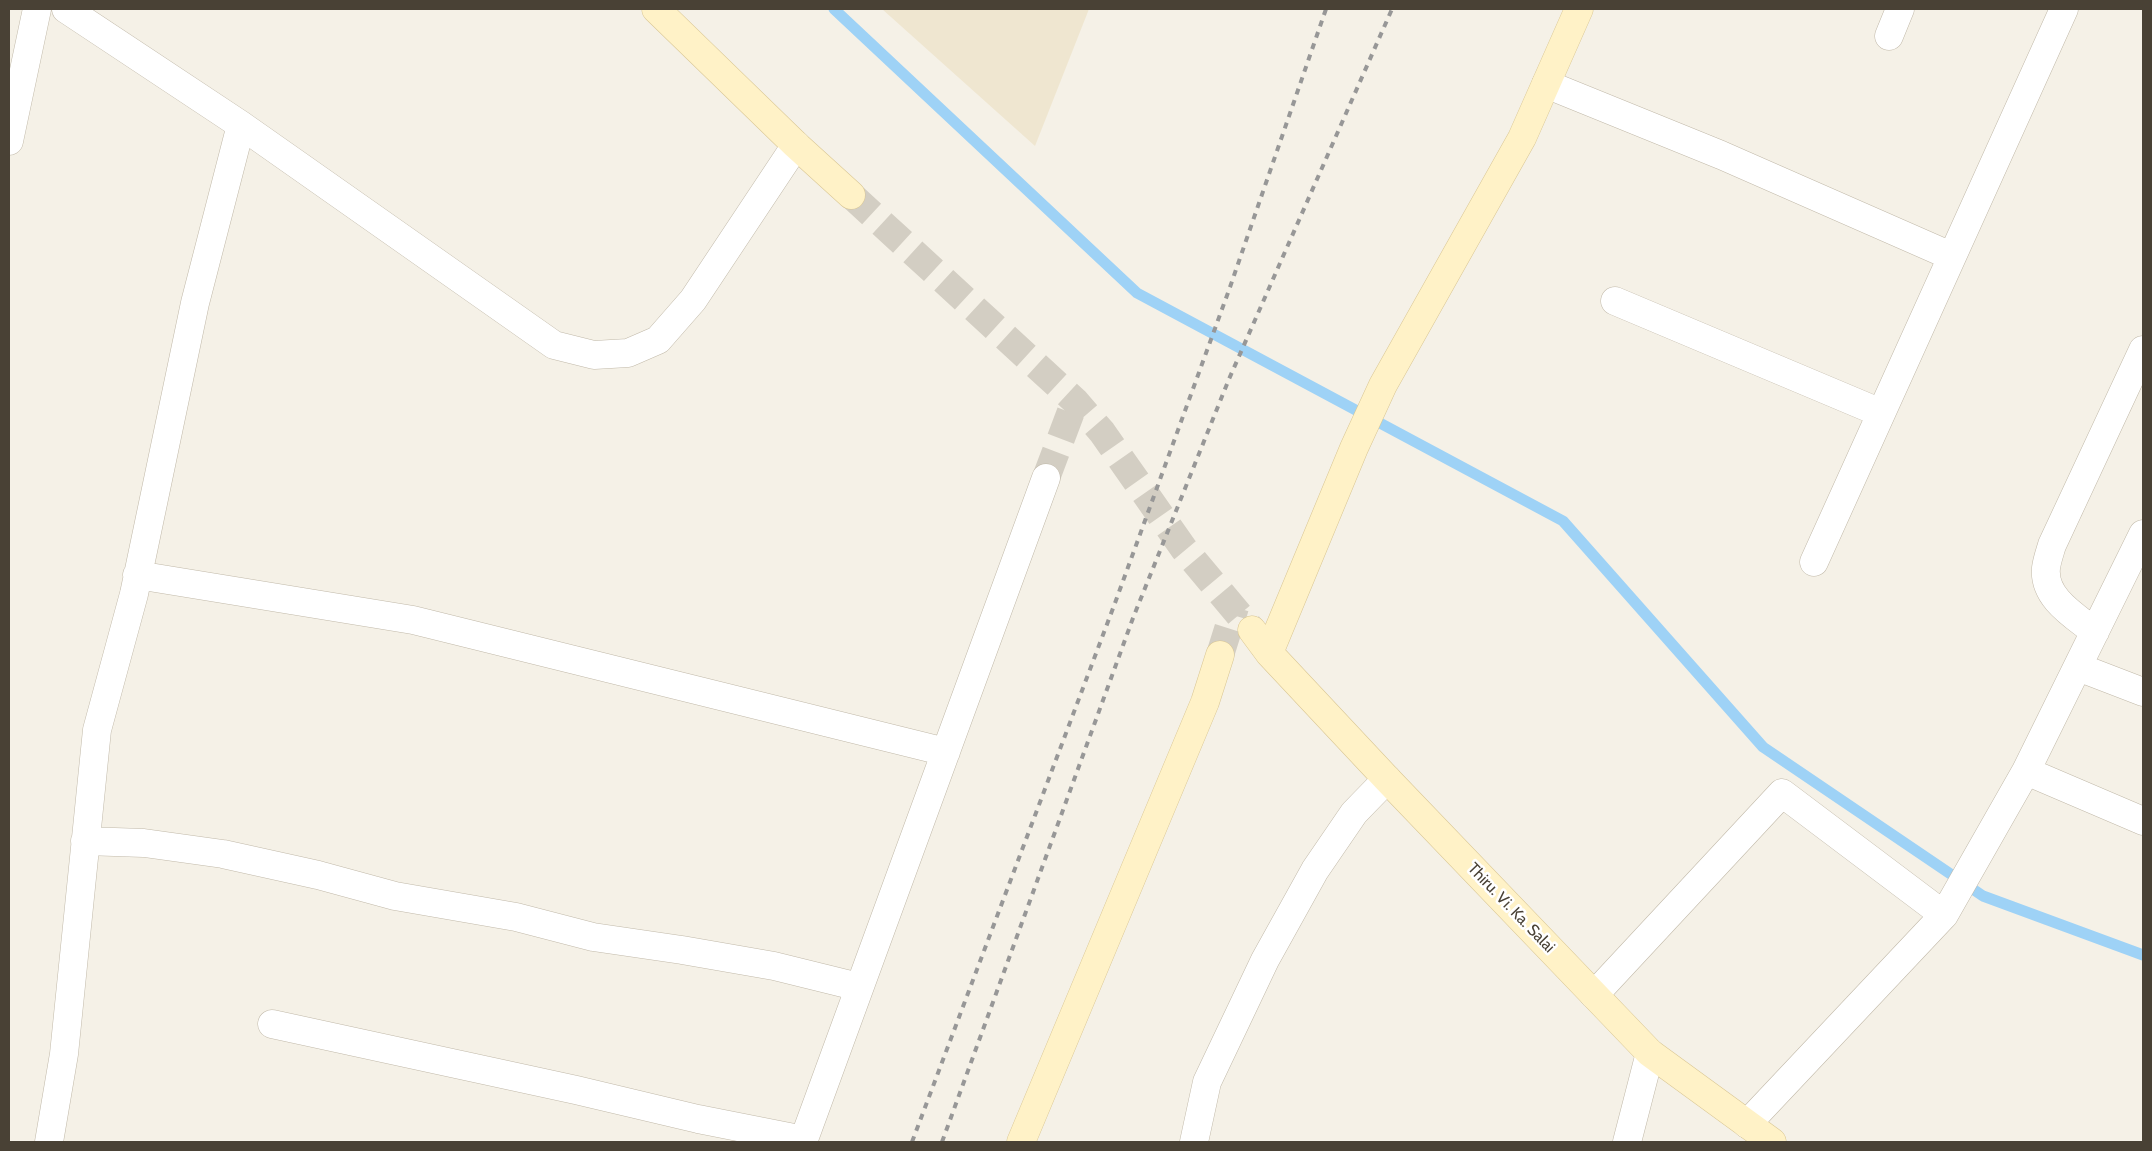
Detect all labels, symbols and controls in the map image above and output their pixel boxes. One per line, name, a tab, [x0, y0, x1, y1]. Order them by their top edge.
street label: Thiru. Vi. Ka. Salai	[1463, 859, 1559, 957]

